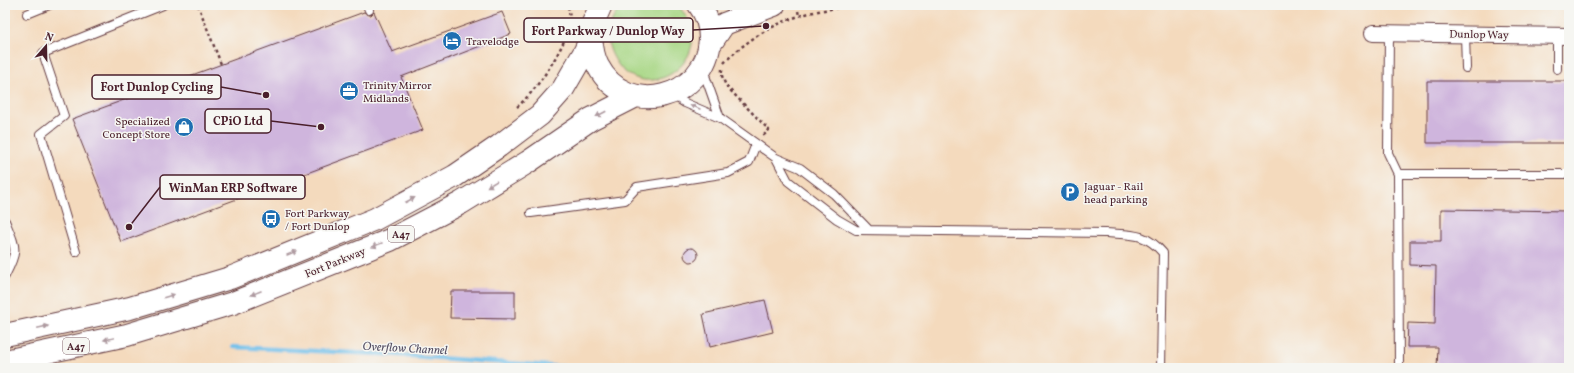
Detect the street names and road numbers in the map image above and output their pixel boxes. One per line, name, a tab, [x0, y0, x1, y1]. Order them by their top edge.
street label: Dunlop Way	[1449, 27, 1509, 44]
road number: A47	[388, 226, 414, 242]
street label: Fort Parkway	[303, 244, 368, 282]
road number: A47	[63, 338, 89, 354]

